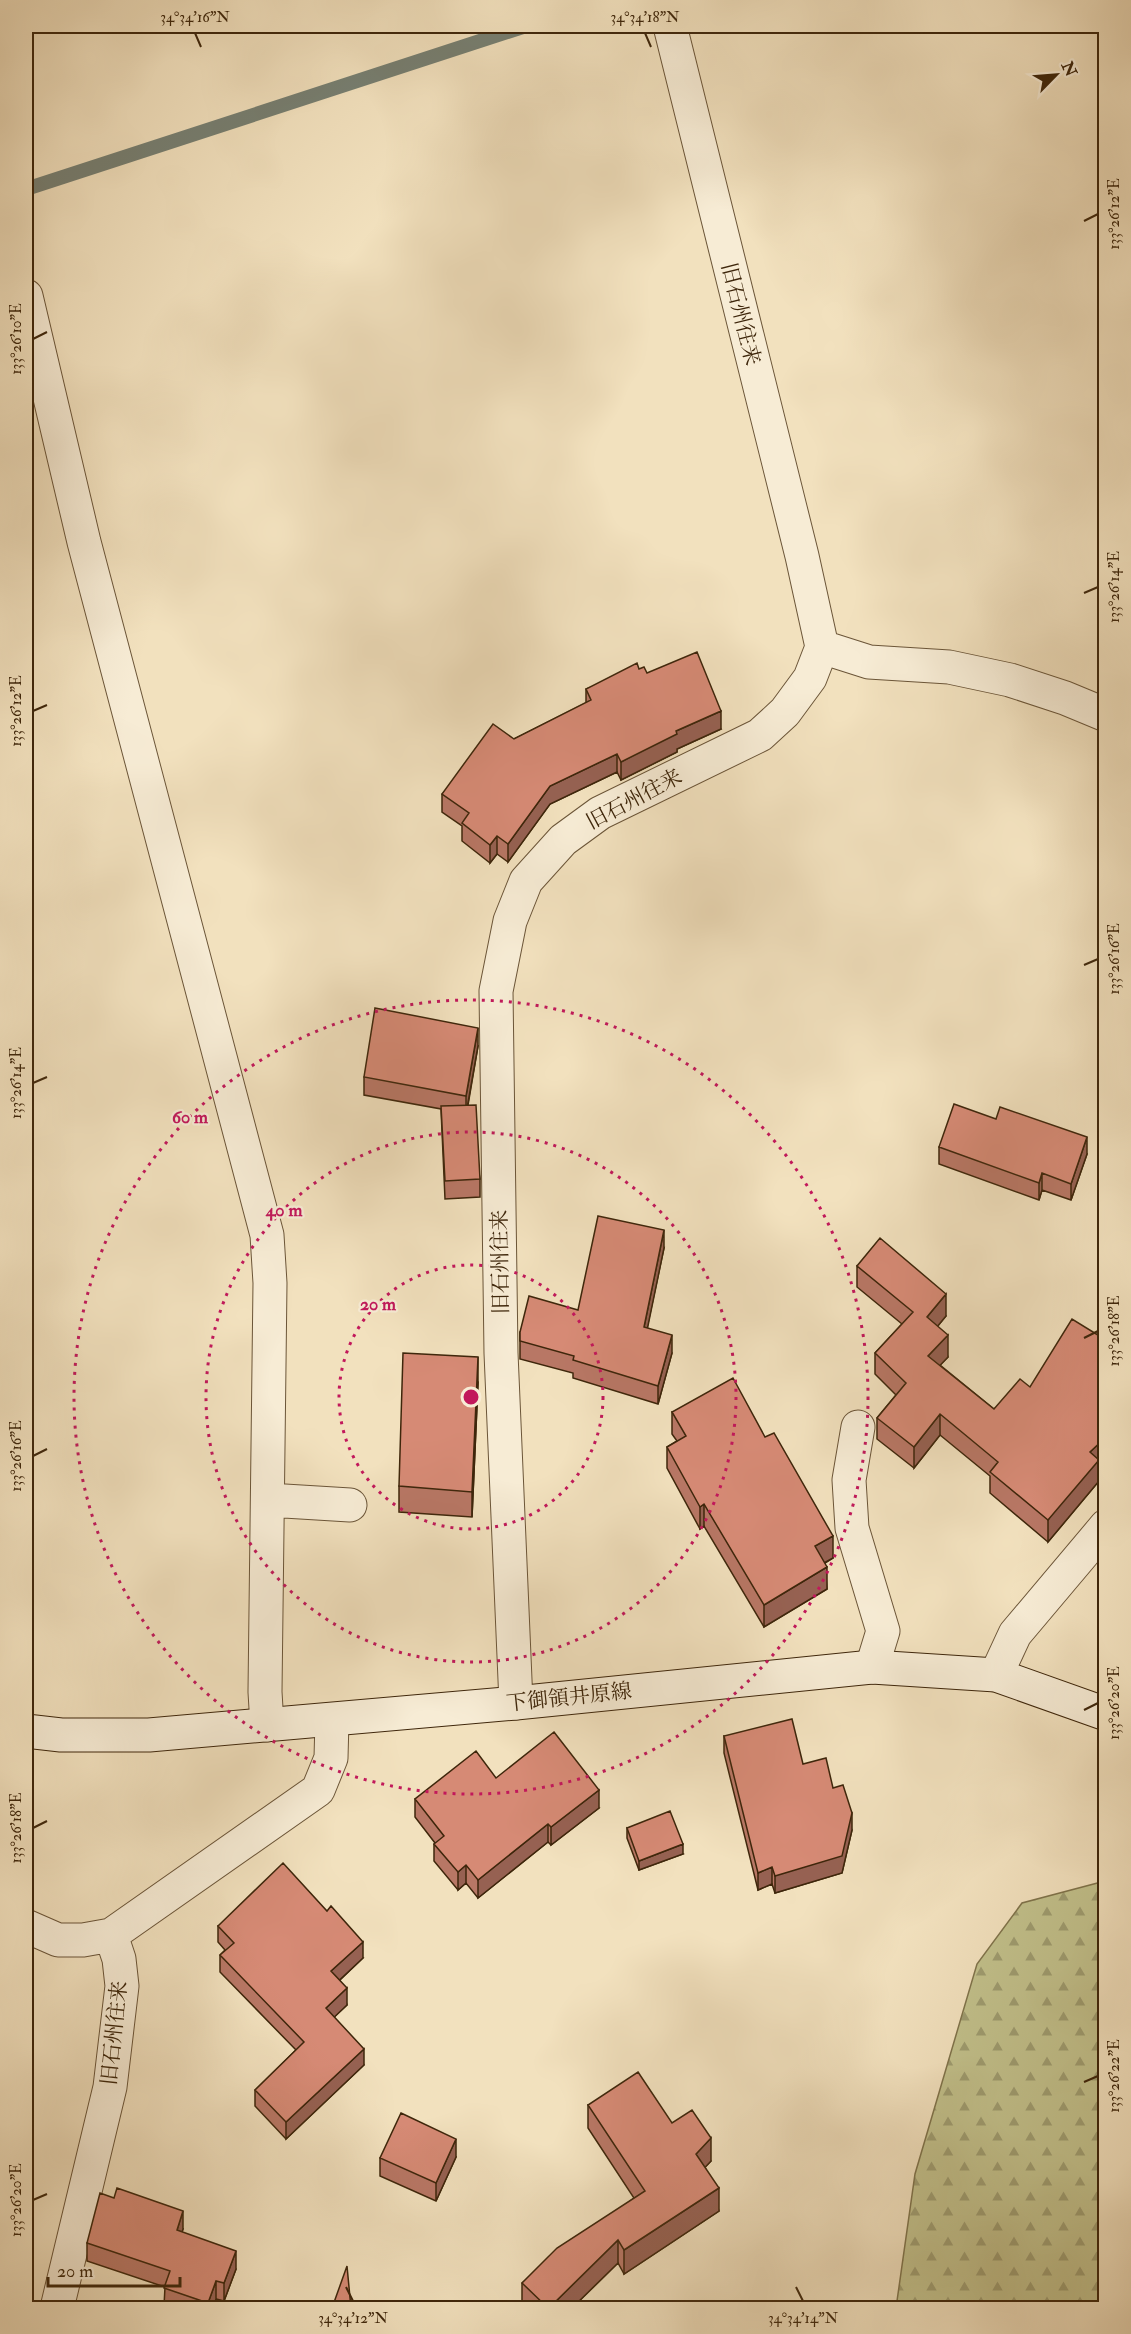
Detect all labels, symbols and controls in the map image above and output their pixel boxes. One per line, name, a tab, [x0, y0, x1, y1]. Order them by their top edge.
text: 34°34'16"N	[160, 8, 230, 27]
text: 34°34'18"N	[610, 8, 680, 27]
north arrow	[1026, 45, 1086, 105]
text: N	[1056, 57, 1081, 80]
text: 133°26'12"E	[1105, 178, 1124, 250]
street label: 旧石州往来	[715, 260, 766, 368]
text: 133°26'10"E	[7, 303, 26, 375]
text: 133°26'14"E	[1105, 551, 1124, 623]
text: 133°26'12"E	[7, 675, 26, 747]
street label: 旧石州往来	[582, 763, 687, 836]
text: 133°26'16"E	[1105, 923, 1124, 995]
text: 133°26'14"E	[7, 1047, 26, 1119]
text: 60 m	[172, 1106, 209, 1129]
text: 40 m	[265, 1199, 303, 1222]
street label: 旧石州往来	[486, 1209, 515, 1315]
text: 20 m	[360, 1293, 397, 1316]
text: 133°26'18"E	[1105, 1295, 1124, 1366]
centre of rings	[461, 1387, 481, 1407]
text: 133°26'16"E	[7, 1420, 26, 1492]
text: 133°26'20"E	[1105, 1666, 1124, 1740]
street label: 下御領井原線	[505, 1677, 633, 1718]
text: 133°26'18"E	[7, 1792, 26, 1863]
street label: 旧石州往来	[96, 1979, 133, 2087]
text: 133°26'22"E	[1105, 2039, 1124, 2113]
text: 133°26'20"E	[7, 2163, 26, 2237]
scale bar	[48, 2250, 180, 2288]
text: 20 m	[57, 2260, 93, 2283]
text: 34°34'12"N	[318, 2309, 388, 2328]
text: 34°34'14"N	[768, 2309, 839, 2328]

